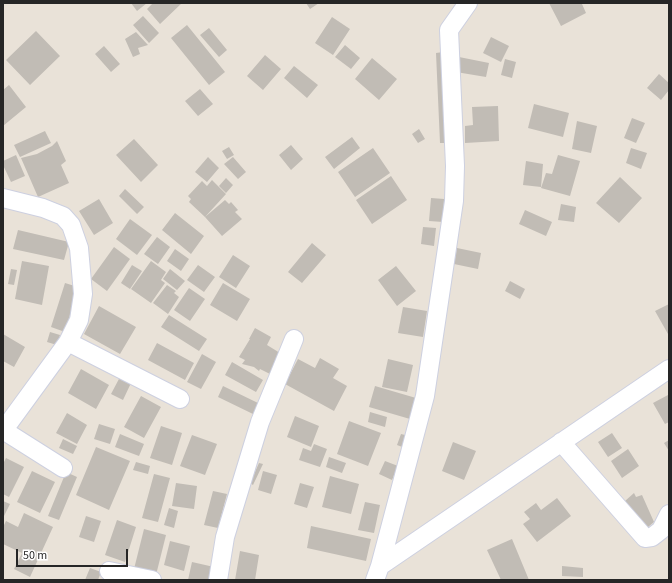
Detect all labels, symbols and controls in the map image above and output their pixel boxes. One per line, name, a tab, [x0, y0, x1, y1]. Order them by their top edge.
scale bar	[18, 541, 130, 567]
text: 50 m	[23, 547, 47, 564]

